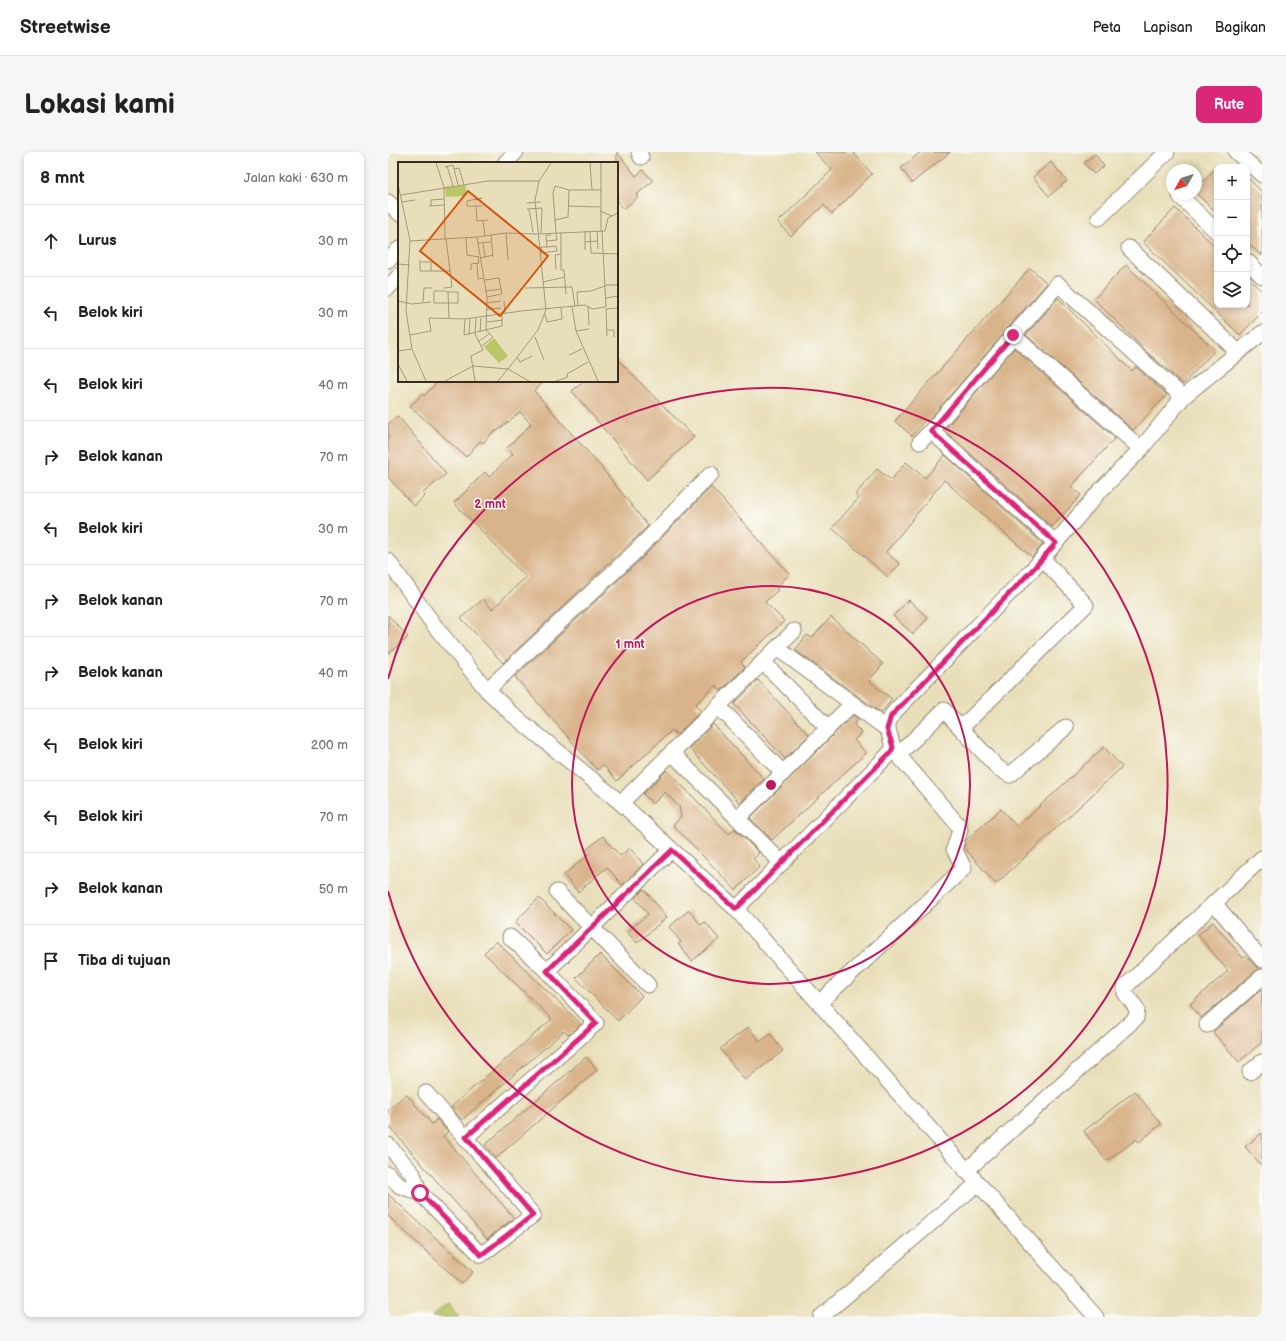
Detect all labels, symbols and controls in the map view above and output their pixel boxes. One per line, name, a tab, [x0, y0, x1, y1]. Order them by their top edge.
text: Streetwise	[20, 16, 111, 39]
text: Peta	[1093, 19, 1121, 36]
text: Lapisan	[1143, 19, 1193, 36]
text: Bagikan	[1215, 19, 1266, 36]
button: Rute	[1196, 86, 1262, 123]
text: Lokasi kami	[24, 88, 175, 121]
inset map	[398, 162, 618, 382]
north arrow	[1166, 164, 1202, 200]
map controls	[1214, 164, 1250, 308]
button: +	[1214, 164, 1250, 200]
text: 8 mnt	[40, 168, 84, 188]
text: Jalan kaki · 630 m	[244, 170, 348, 186]
button: −	[1214, 200, 1250, 236]
icon: ahead	[40, 230, 62, 252]
text: Lurus	[78, 231, 117, 250]
text: 30 m	[318, 233, 348, 249]
button: locate	[1214, 236, 1250, 272]
button: layers	[1214, 272, 1250, 308]
icon: left	[40, 302, 62, 324]
text: Belok kiri	[78, 303, 143, 322]
text: 30 m	[318, 305, 348, 321]
route end	[1004, 326, 1022, 344]
icon: left	[40, 374, 62, 396]
text: Belok kiri	[78, 375, 143, 394]
text: 40 m	[318, 377, 348, 393]
icon: right	[40, 446, 62, 468]
text: Belok kanan	[78, 447, 163, 466]
text: 70 m	[320, 449, 348, 465]
text: 2 mnt	[474, 497, 506, 512]
icon: left	[40, 518, 62, 540]
text: Belok kiri	[78, 519, 143, 538]
text: 30 m	[318, 521, 348, 537]
icon: right	[40, 590, 62, 612]
text: Belok kanan	[78, 591, 163, 610]
text: 70 m	[320, 593, 348, 609]
text: 1 mnt	[615, 637, 645, 652]
icon: right	[40, 662, 62, 684]
text: Belok kanan	[78, 663, 163, 682]
text: 40 m	[318, 665, 348, 681]
icon: left	[40, 734, 62, 756]
text: Belok kiri	[78, 735, 143, 754]
text: 200 m	[311, 737, 348, 753]
centre of rings	[764, 778, 778, 792]
icon: left	[40, 806, 62, 828]
text: Belok kiri	[78, 807, 143, 826]
text: 70 m	[320, 809, 348, 825]
icon: right	[40, 878, 62, 900]
text: Belok kanan	[78, 879, 163, 898]
text: 50 m	[319, 881, 348, 897]
icon: arrive	[40, 950, 62, 972]
text: Tiba di tujuan	[78, 951, 171, 970]
route start	[411, 1184, 429, 1202]

